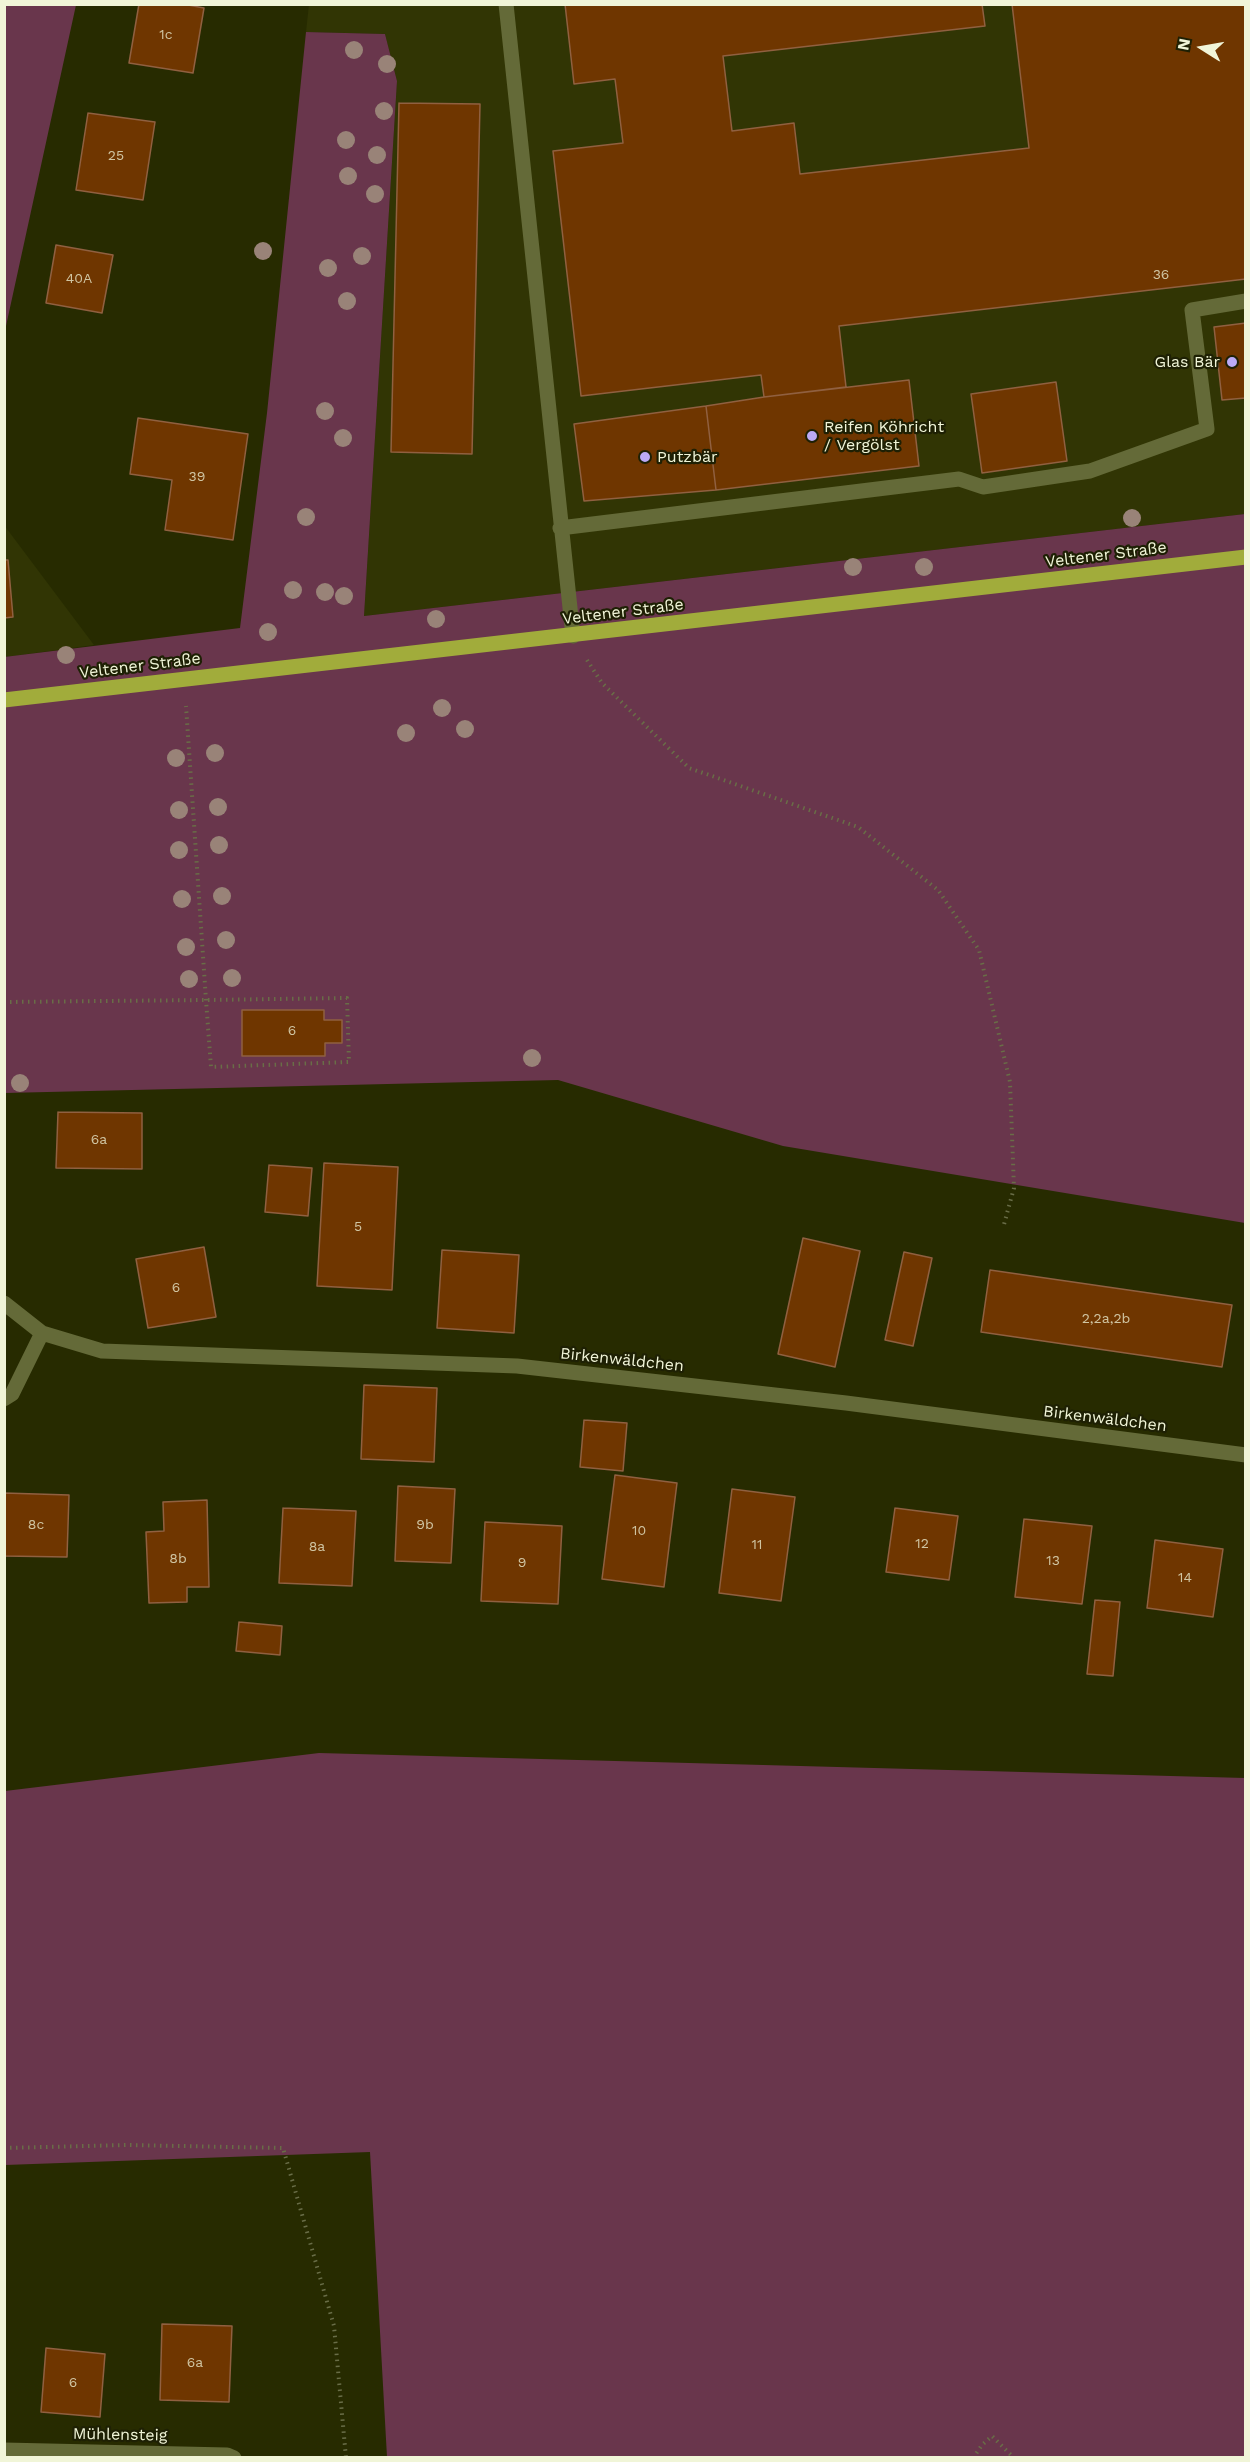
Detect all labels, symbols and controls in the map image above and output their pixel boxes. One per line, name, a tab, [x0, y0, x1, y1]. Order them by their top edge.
north arrow	[1172, 18, 1232, 78]
house number: 1c	[159, 27, 173, 43]
text: N	[1173, 37, 1194, 52]
house number: 25	[108, 148, 124, 164]
house number: 36	[1153, 267, 1169, 283]
house number: 40A	[66, 271, 92, 287]
place label: Glas Bär	[1155, 352, 1220, 372]
marker: Glas Bär	[1225, 355, 1239, 369]
place label: Reifen Köhricht / Vergölst	[824, 417, 944, 455]
marker: Reifen Köhricht / Vergölst	[805, 429, 819, 443]
place label: Putzbär	[657, 447, 717, 467]
marker: Putzbär	[638, 450, 652, 464]
house number: 39	[189, 469, 205, 485]
street label: Veltener Straße	[1044, 538, 1168, 572]
street label: Veltener Straße	[561, 595, 685, 629]
street label: Veltener Straße	[78, 649, 202, 683]
house number: 6	[288, 1023, 296, 1039]
house number: 6a	[91, 1132, 107, 1148]
house number: 5	[354, 1219, 362, 1235]
house number: 6	[172, 1280, 180, 1296]
house number: 2,2a,2b	[1082, 1311, 1130, 1327]
street label: Birkenwäldchen	[559, 1344, 685, 1376]
street label: Birkenwäldchen	[1042, 1402, 1168, 1436]
house number: 8c	[28, 1517, 44, 1533]
house number: 9b	[416, 1517, 434, 1533]
house number: 10	[632, 1523, 646, 1539]
house number: 12	[915, 1536, 929, 1552]
house number: 11	[752, 1537, 762, 1553]
house number: 8a	[309, 1539, 325, 1555]
house number: 8b	[169, 1551, 187, 1567]
house number: 13	[1046, 1553, 1060, 1569]
house number: 9	[518, 1555, 526, 1571]
house number: 14	[1178, 1570, 1192, 1586]
house number: 6a	[187, 2355, 203, 2371]
house number: 6	[69, 2375, 77, 2391]
street label: Mühlensteig	[73, 2425, 167, 2445]

